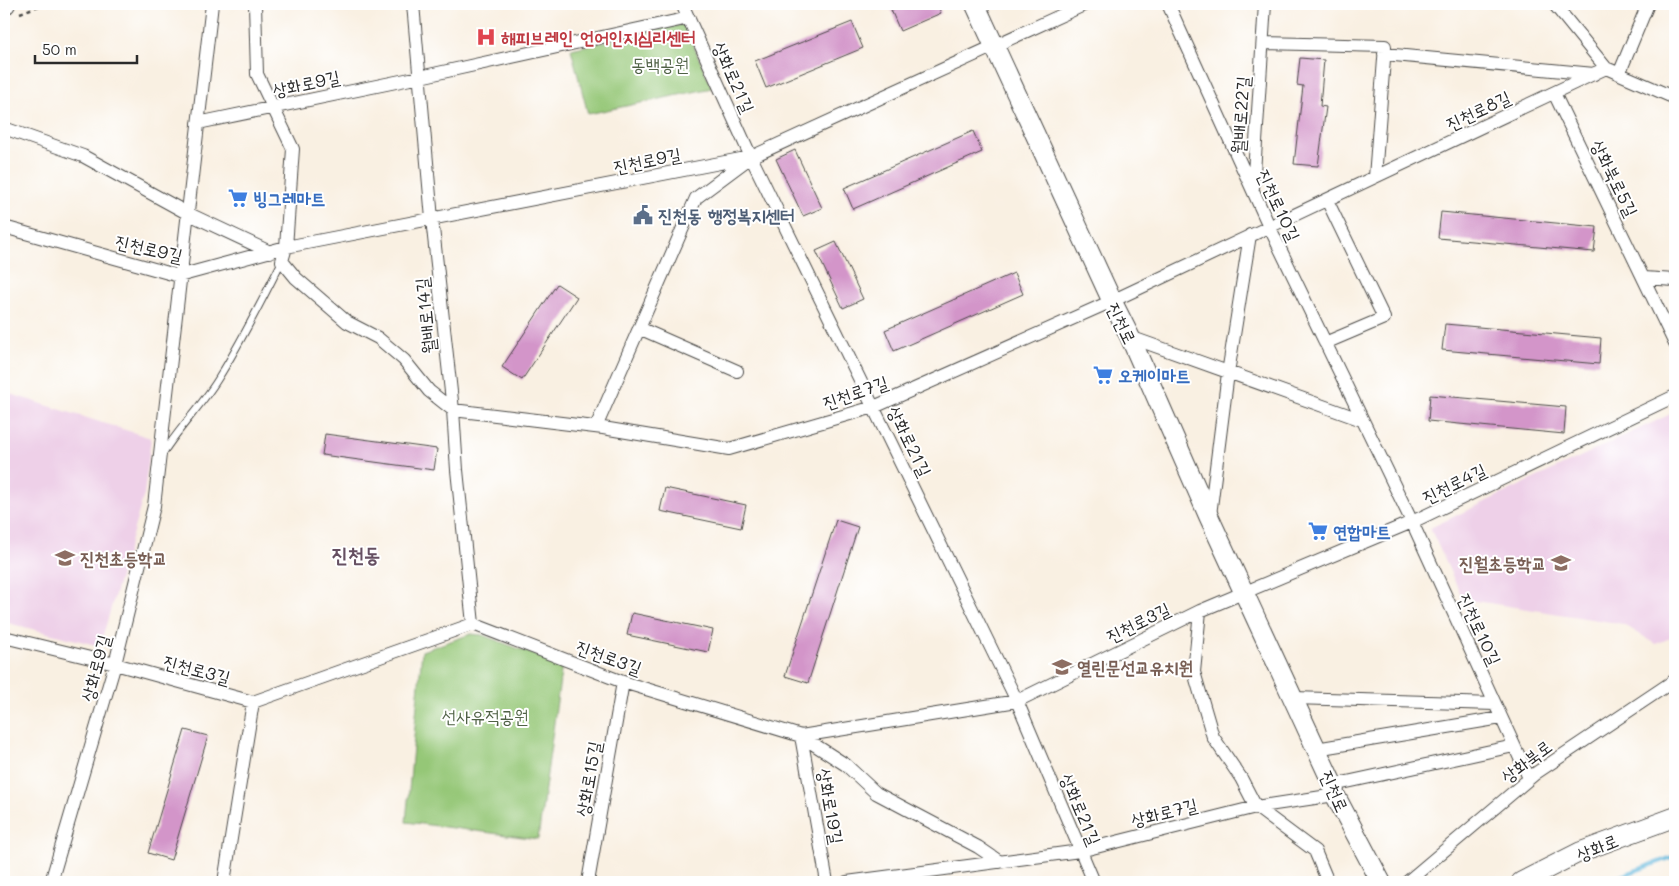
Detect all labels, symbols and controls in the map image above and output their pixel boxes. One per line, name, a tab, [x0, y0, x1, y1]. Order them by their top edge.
place label: 해피브레인 언어인지심리센터	[501, 25, 696, 49]
hospital icon: 해피브레인 언어인지심리센터	[475, 26, 497, 48]
scale bar	[35, 32, 138, 64]
street label: 상화로21길	[708, 37, 761, 117]
text: 50 m	[42, 39, 77, 59]
park label: 동백공원	[631, 52, 689, 76]
street label: 상화로9길	[270, 64, 343, 102]
street label: 월배로22길	[1225, 75, 1255, 155]
street label: 진천로8길	[1442, 84, 1515, 135]
street label: 상화북로5길	[1586, 135, 1644, 221]
street label: 진천로9길	[611, 142, 683, 178]
street label: 진천로10길	[1252, 165, 1306, 245]
place label: 빙그레마트	[253, 186, 325, 210]
supermarket icon: 빙그레마트	[227, 187, 249, 209]
place label: 진천동 행정복지센터	[658, 203, 795, 227]
public building icon: 진천동 행정복지센터	[632, 204, 654, 226]
street label: 진천로9길	[113, 229, 186, 268]
street label: 월배로14길	[409, 276, 441, 355]
street label: 진천로	[1102, 298, 1142, 348]
place label: 오케이마트	[1118, 363, 1190, 387]
supermarket icon: 오케이마트	[1092, 364, 1114, 386]
street label: 진천로7길	[819, 369, 892, 414]
street label: 상화로21길	[883, 402, 938, 481]
street label: 진천로4길	[1418, 457, 1491, 509]
place label: 연합마트	[1333, 519, 1391, 543]
supermarket icon: 연합마트	[1307, 520, 1329, 542]
district label: 진천동	[332, 541, 380, 567]
place label: 진천초등학교	[80, 546, 167, 570]
school or university icon: 진천초등학교	[54, 547, 76, 569]
place label: 진월초등학교	[1459, 551, 1546, 575]
school or university icon: 진월초등학교	[1550, 552, 1572, 574]
street label: 진천로10길	[1453, 589, 1507, 669]
street label: 진천로3길	[1102, 596, 1174, 648]
street label: 상화로9길	[75, 631, 116, 704]
street label: 진천로3길	[573, 634, 646, 680]
street label: 진천로3길	[161, 649, 234, 690]
place label: 열린문선교유치원	[1077, 655, 1193, 679]
school or university icon: 열린문선교유치원	[1051, 656, 1073, 678]
park label: 선사유적공원	[442, 704, 528, 728]
street label: 상화북로	[1496, 734, 1556, 788]
street label: 상화로15길	[570, 739, 607, 819]
street label: 상화로19길	[813, 766, 850, 846]
street label: 진천로	[1315, 766, 1355, 816]
street label: 상화로21길	[1055, 769, 1107, 849]
street label: 상화로7길	[1128, 792, 1200, 832]
street label: 상화로	[1572, 828, 1622, 866]

